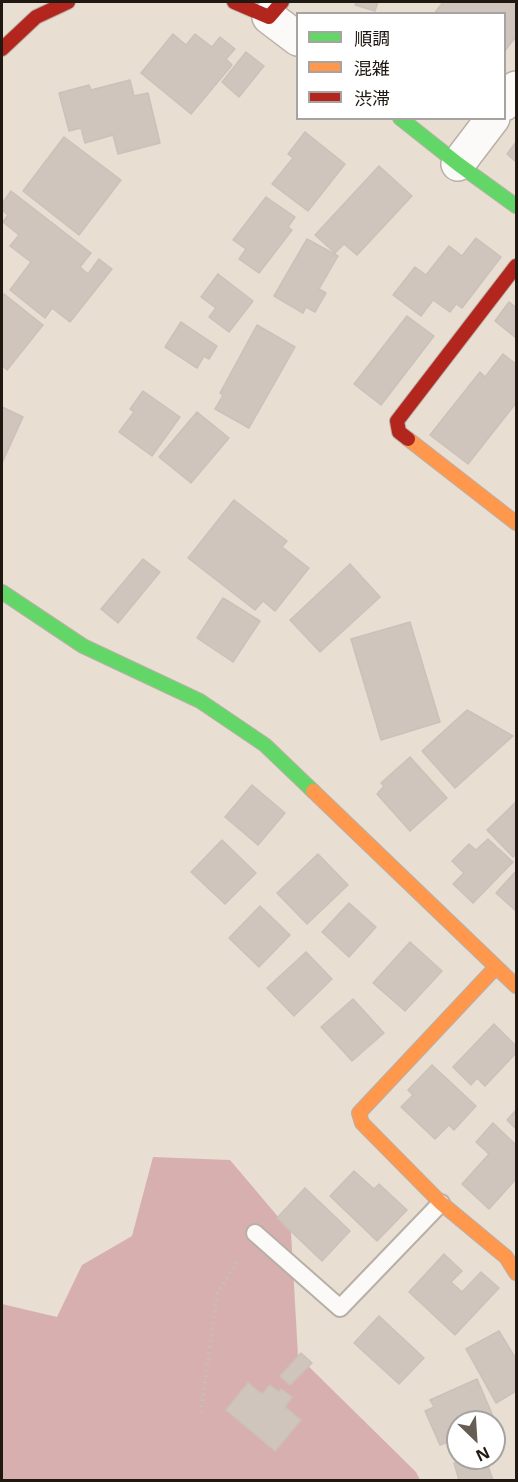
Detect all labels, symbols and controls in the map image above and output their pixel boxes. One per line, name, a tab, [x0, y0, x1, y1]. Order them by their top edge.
legend	[296, 12, 506, 120]
text: 順調	[354, 26, 390, 50]
text: 混雑	[354, 56, 390, 80]
text: 渋滞	[354, 86, 390, 110]
north arrow	[446, 1410, 506, 1470]
text: N	[472, 1442, 493, 1467]

